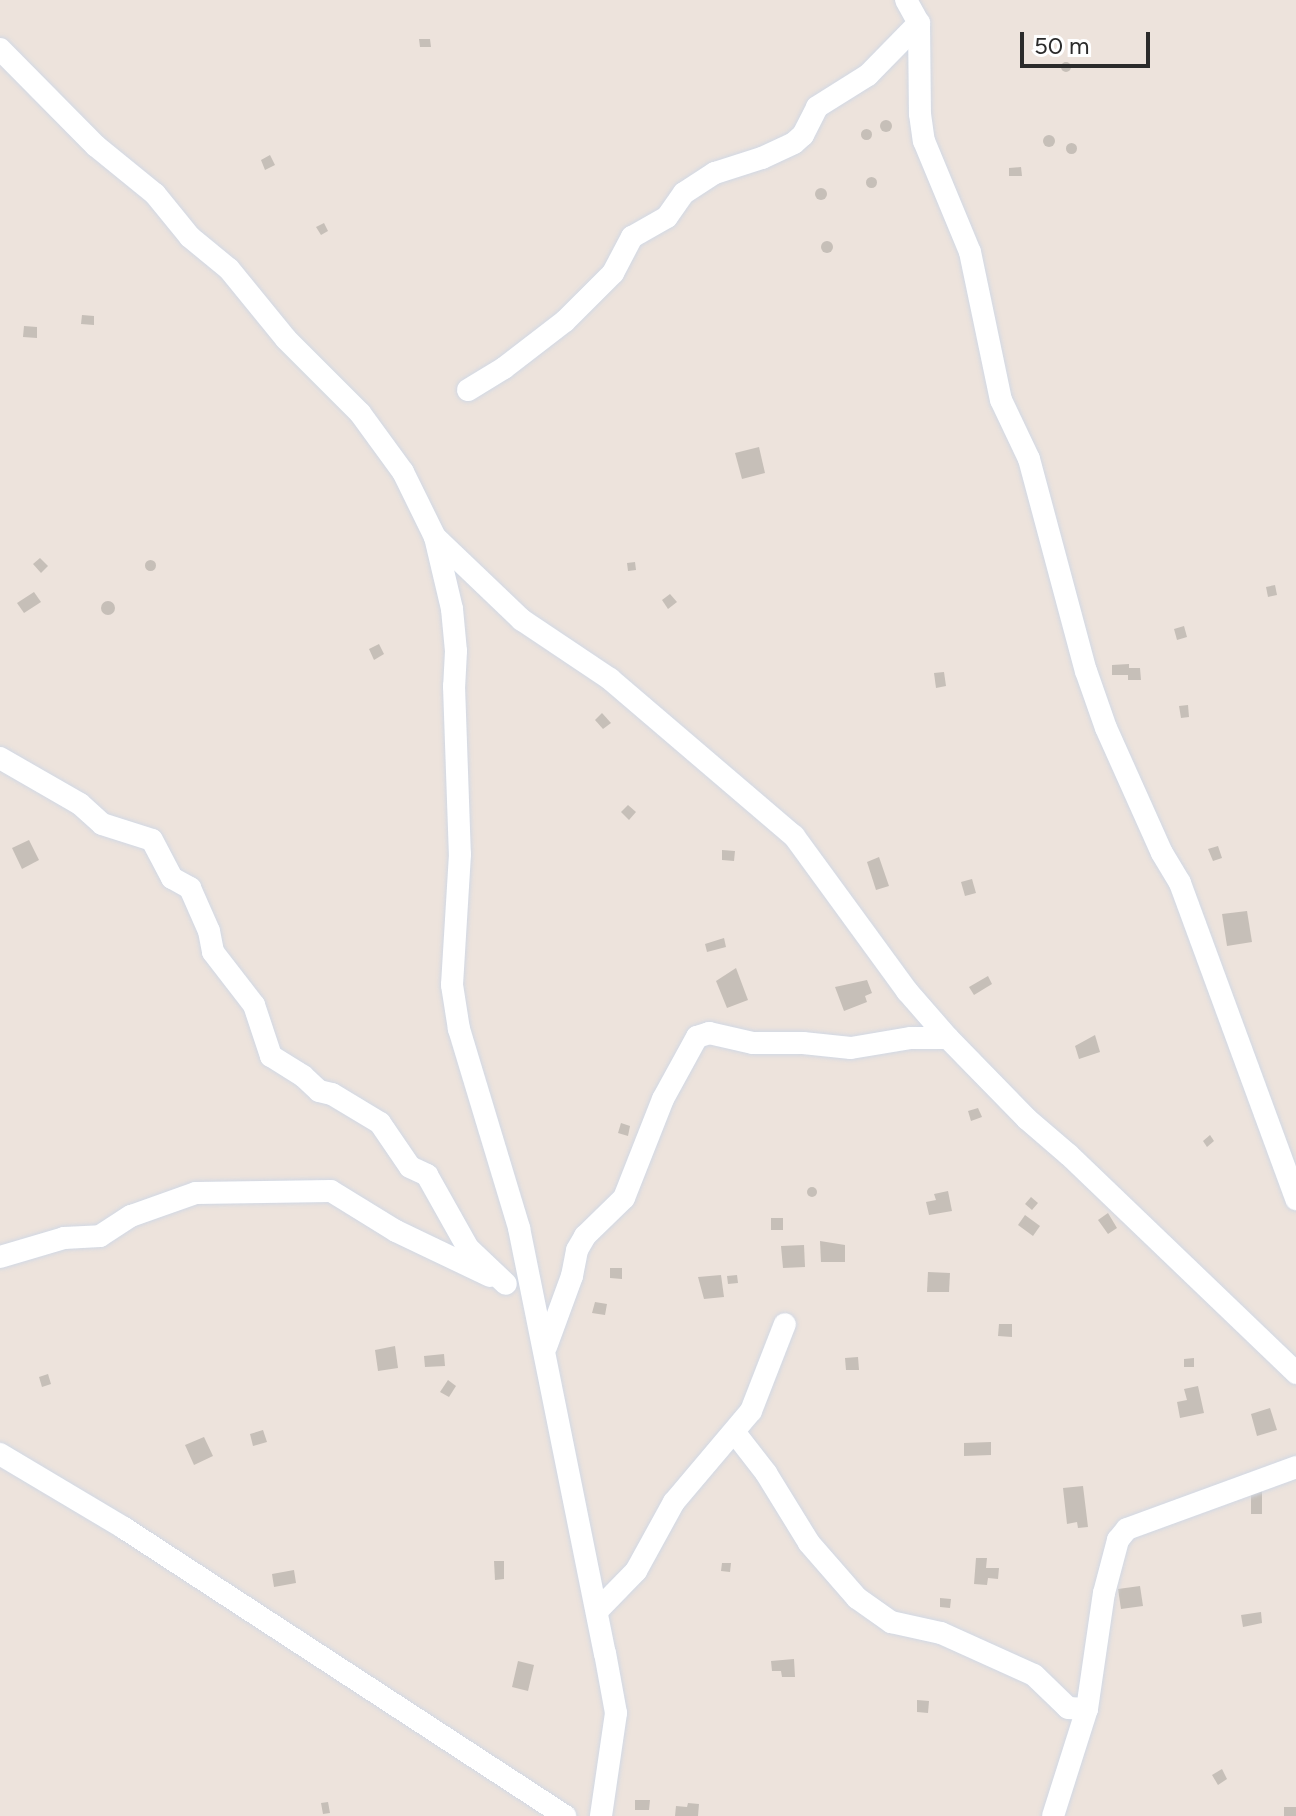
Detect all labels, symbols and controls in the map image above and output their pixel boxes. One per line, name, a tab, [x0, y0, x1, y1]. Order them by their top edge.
scale bar	[1024, 16, 1154, 66]
text: 50 m	[1034, 31, 1090, 60]

